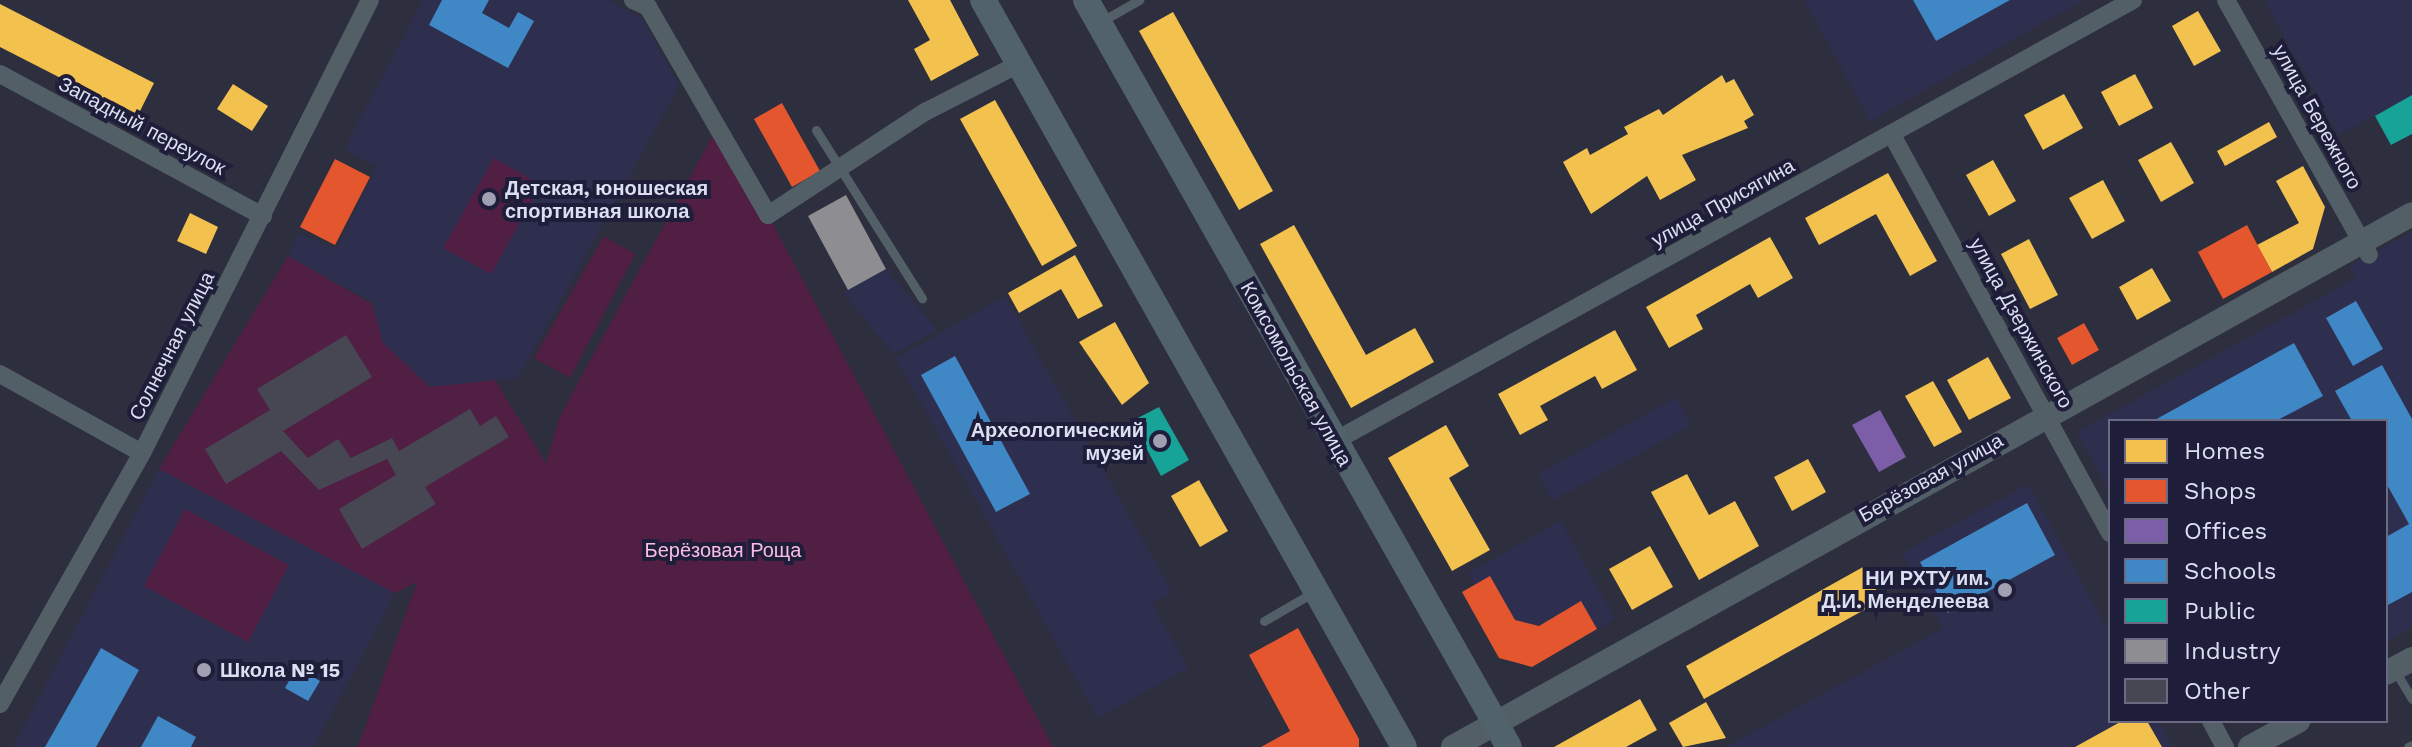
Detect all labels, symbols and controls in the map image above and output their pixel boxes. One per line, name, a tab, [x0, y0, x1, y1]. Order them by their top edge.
street label: улица Бережного	[2267, 41, 2367, 193]
street label: Западный переулок	[54, 72, 230, 180]
street label: улица Присягина	[1647, 154, 1799, 252]
place label: Детская, юношеская спортивная школа	[505, 176, 708, 223]
marker: Детская, юношеская спортивная школа	[480, 190, 498, 208]
street label: улица Дзержинского	[1964, 234, 2078, 412]
street label: Солнечная улица	[124, 268, 220, 424]
street label: Комсомольская улица	[1235, 278, 1357, 470]
place label: Археологический музей	[971, 418, 1144, 465]
legend	[2108, 419, 2388, 723]
street label: Берёзовая улица	[1855, 429, 2007, 527]
marker: Археологический музей	[1151, 432, 1169, 450]
text: Homes	[2184, 437, 2265, 465]
text: Shops	[2184, 477, 2256, 505]
text: Offices	[2184, 517, 2267, 545]
park label: Берёзовая Роща	[645, 538, 801, 562]
text: Schools	[2184, 557, 2276, 585]
place label: НИ РХТУ им. Д.И. Менделеева	[1822, 566, 1989, 613]
marker: НИ РХТУ им. Д.И. Менделеева	[1996, 581, 2014, 599]
text: Public	[2184, 597, 2256, 625]
text: Industry	[2184, 637, 2281, 665]
place label: Школа № 15	[220, 658, 340, 682]
marker: Школа № 15	[195, 661, 213, 679]
text: Other	[2184, 677, 2251, 705]

